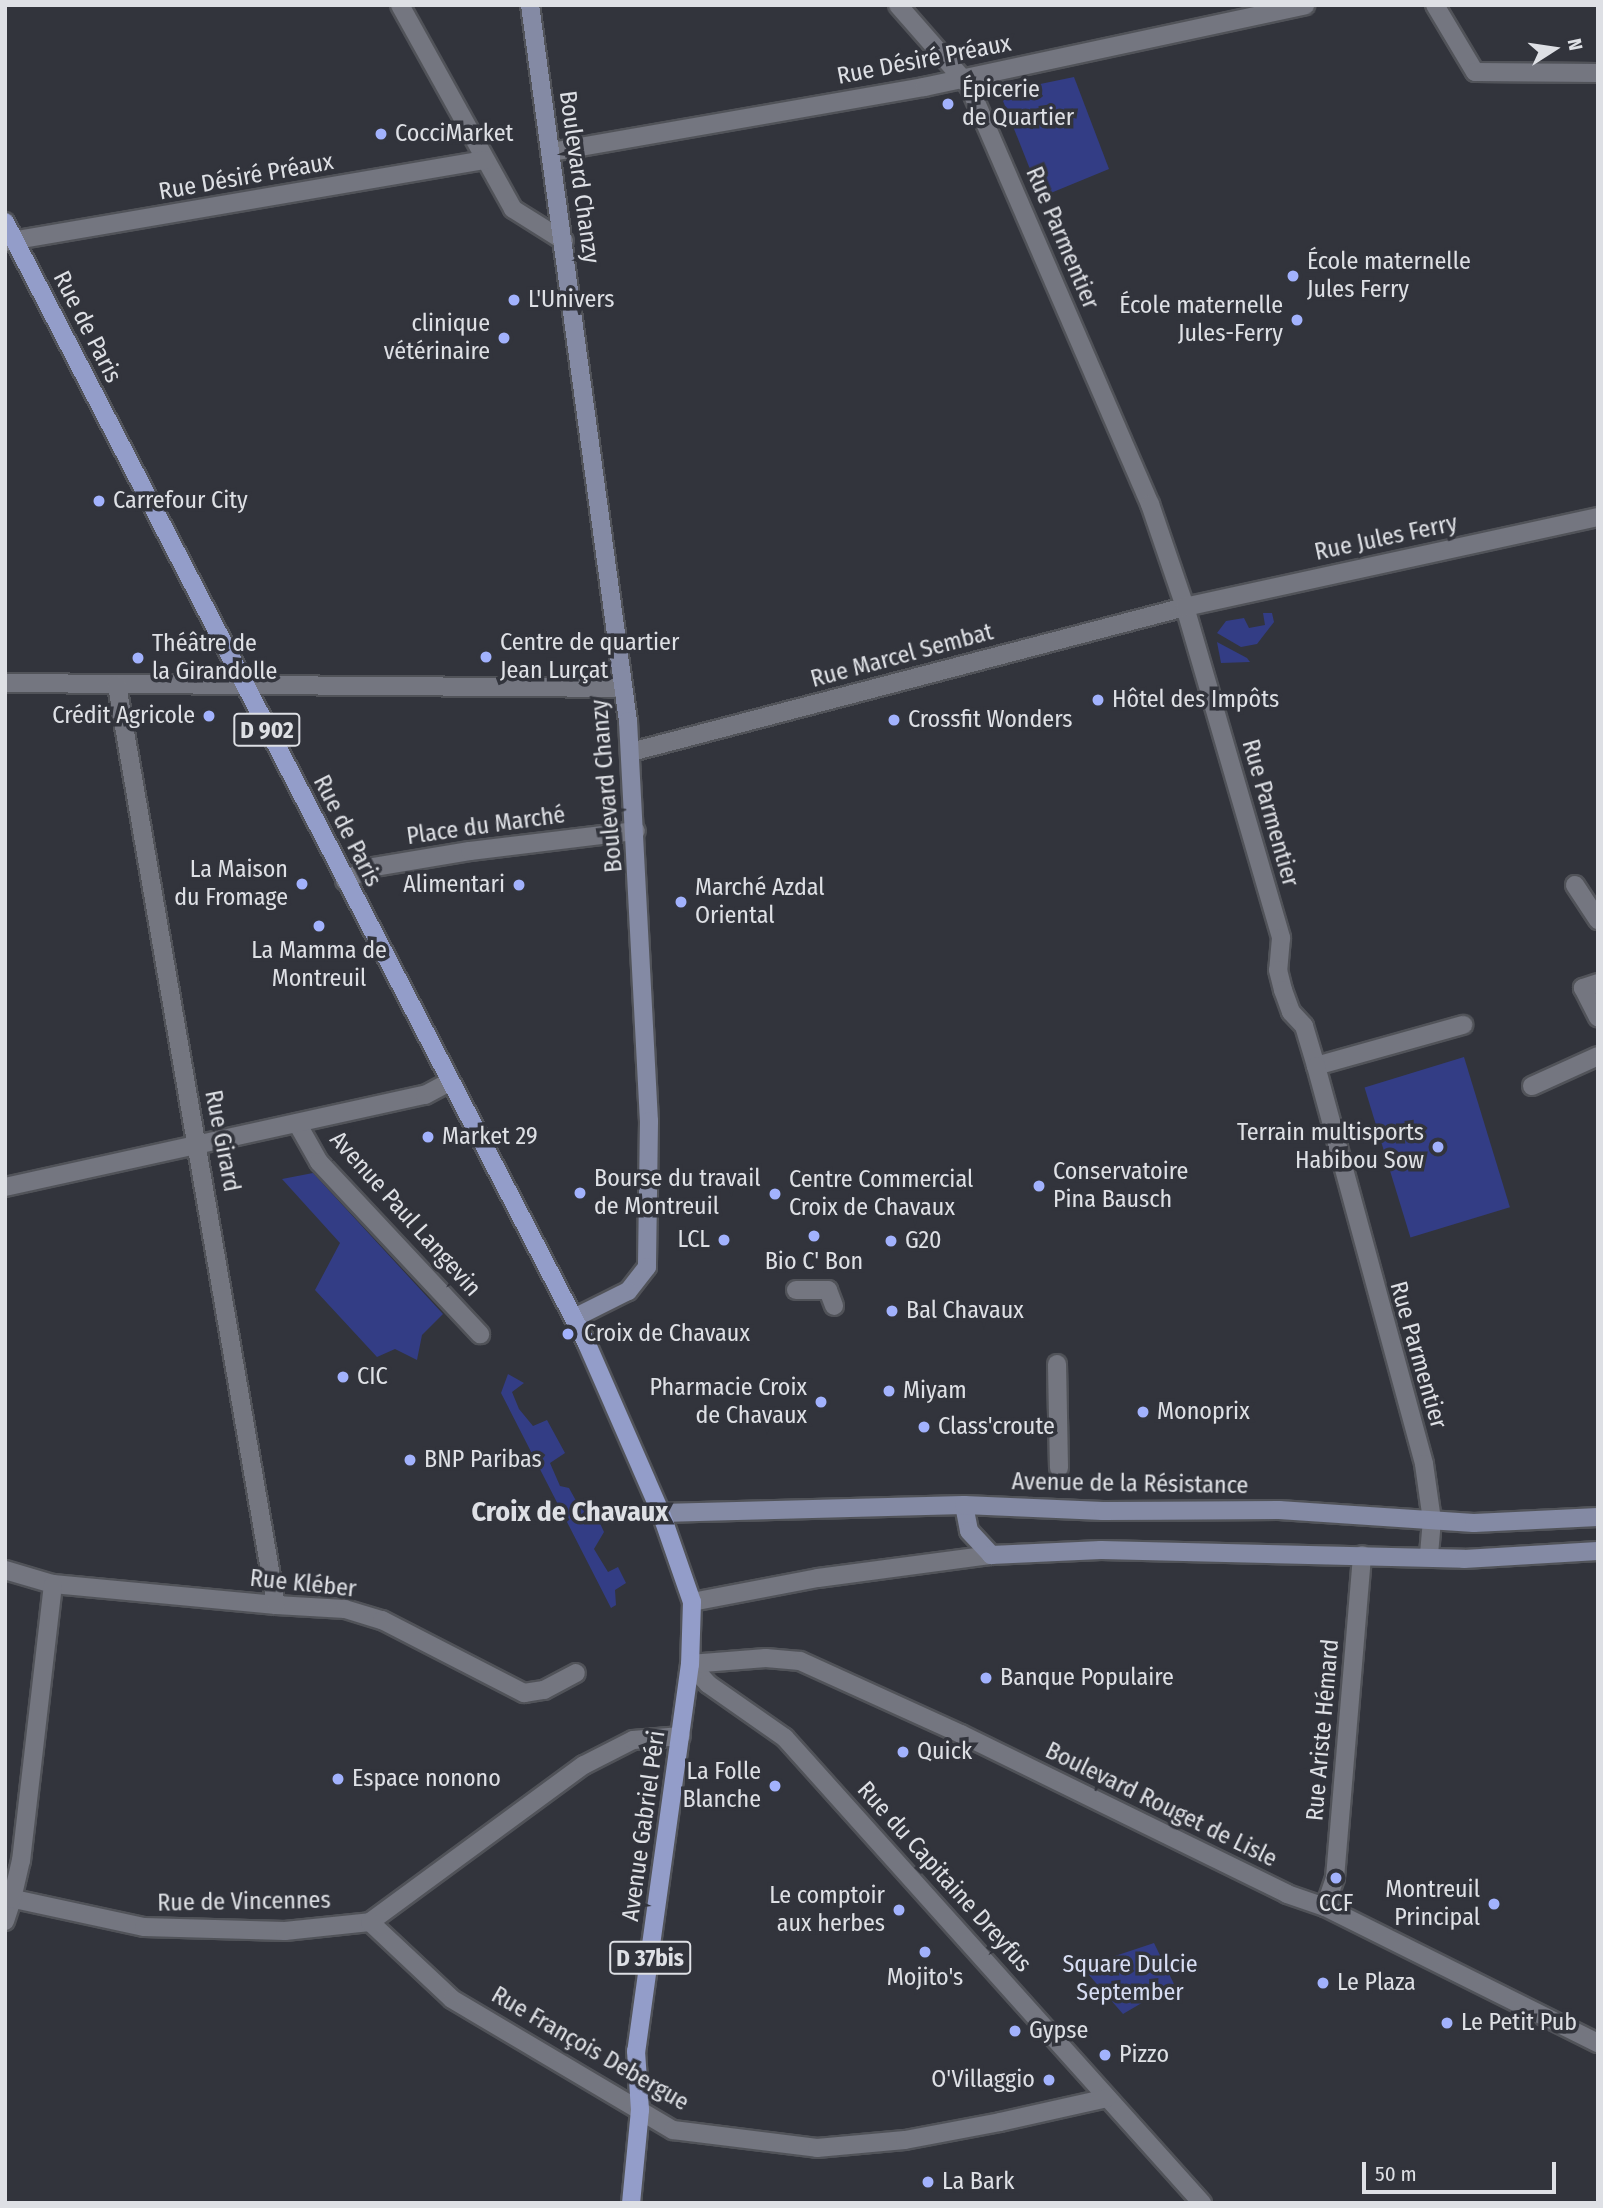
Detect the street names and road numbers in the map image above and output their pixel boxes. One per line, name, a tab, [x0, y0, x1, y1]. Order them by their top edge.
street label: Rue Désiré Préaux	[835, 29, 1013, 91]
street label: Boulevard Chanzy	[553, 89, 605, 265]
street label: Rue Désiré Préaux	[157, 147, 335, 207]
street label: Rue Parmentier	[1019, 163, 1105, 313]
street label: Rue de Paris	[47, 266, 127, 388]
street label: Rue Jules Ferry	[1312, 509, 1460, 567]
street label: Rue Marcel Sembat	[808, 618, 996, 694]
street label: Boulevard Chanzy	[585, 698, 629, 874]
road number: D 902	[232, 710, 302, 750]
street label: Rue Parmentier	[1235, 736, 1305, 890]
street label: Rue de Paris	[307, 770, 387, 892]
street label: Place du Marché	[405, 801, 567, 851]
street label: Rue Girard	[198, 1088, 246, 1194]
street label: Avenue Paul Langevin	[323, 1125, 487, 1303]
street label: Rue Parmentier	[1383, 1278, 1453, 1432]
street label: Avenue de la Résistance	[1011, 1468, 1249, 1500]
street label: Rue Kléber	[248, 1564, 358, 1604]
street label: Rue Ariste Hémard	[1301, 1638, 1345, 1822]
street label: Avenue Gabriel Péri	[616, 1729, 672, 1923]
street label: Boulevard Rouget de Lisle	[1041, 1736, 1281, 1874]
street label: Rue du Capitaine Dreyfus	[851, 1776, 1037, 1978]
street label: Rue de Vincennes	[157, 1886, 331, 1918]
road number: D 37bis	[608, 1938, 692, 1978]
street label: Rue François Debergue	[486, 1981, 694, 2117]

